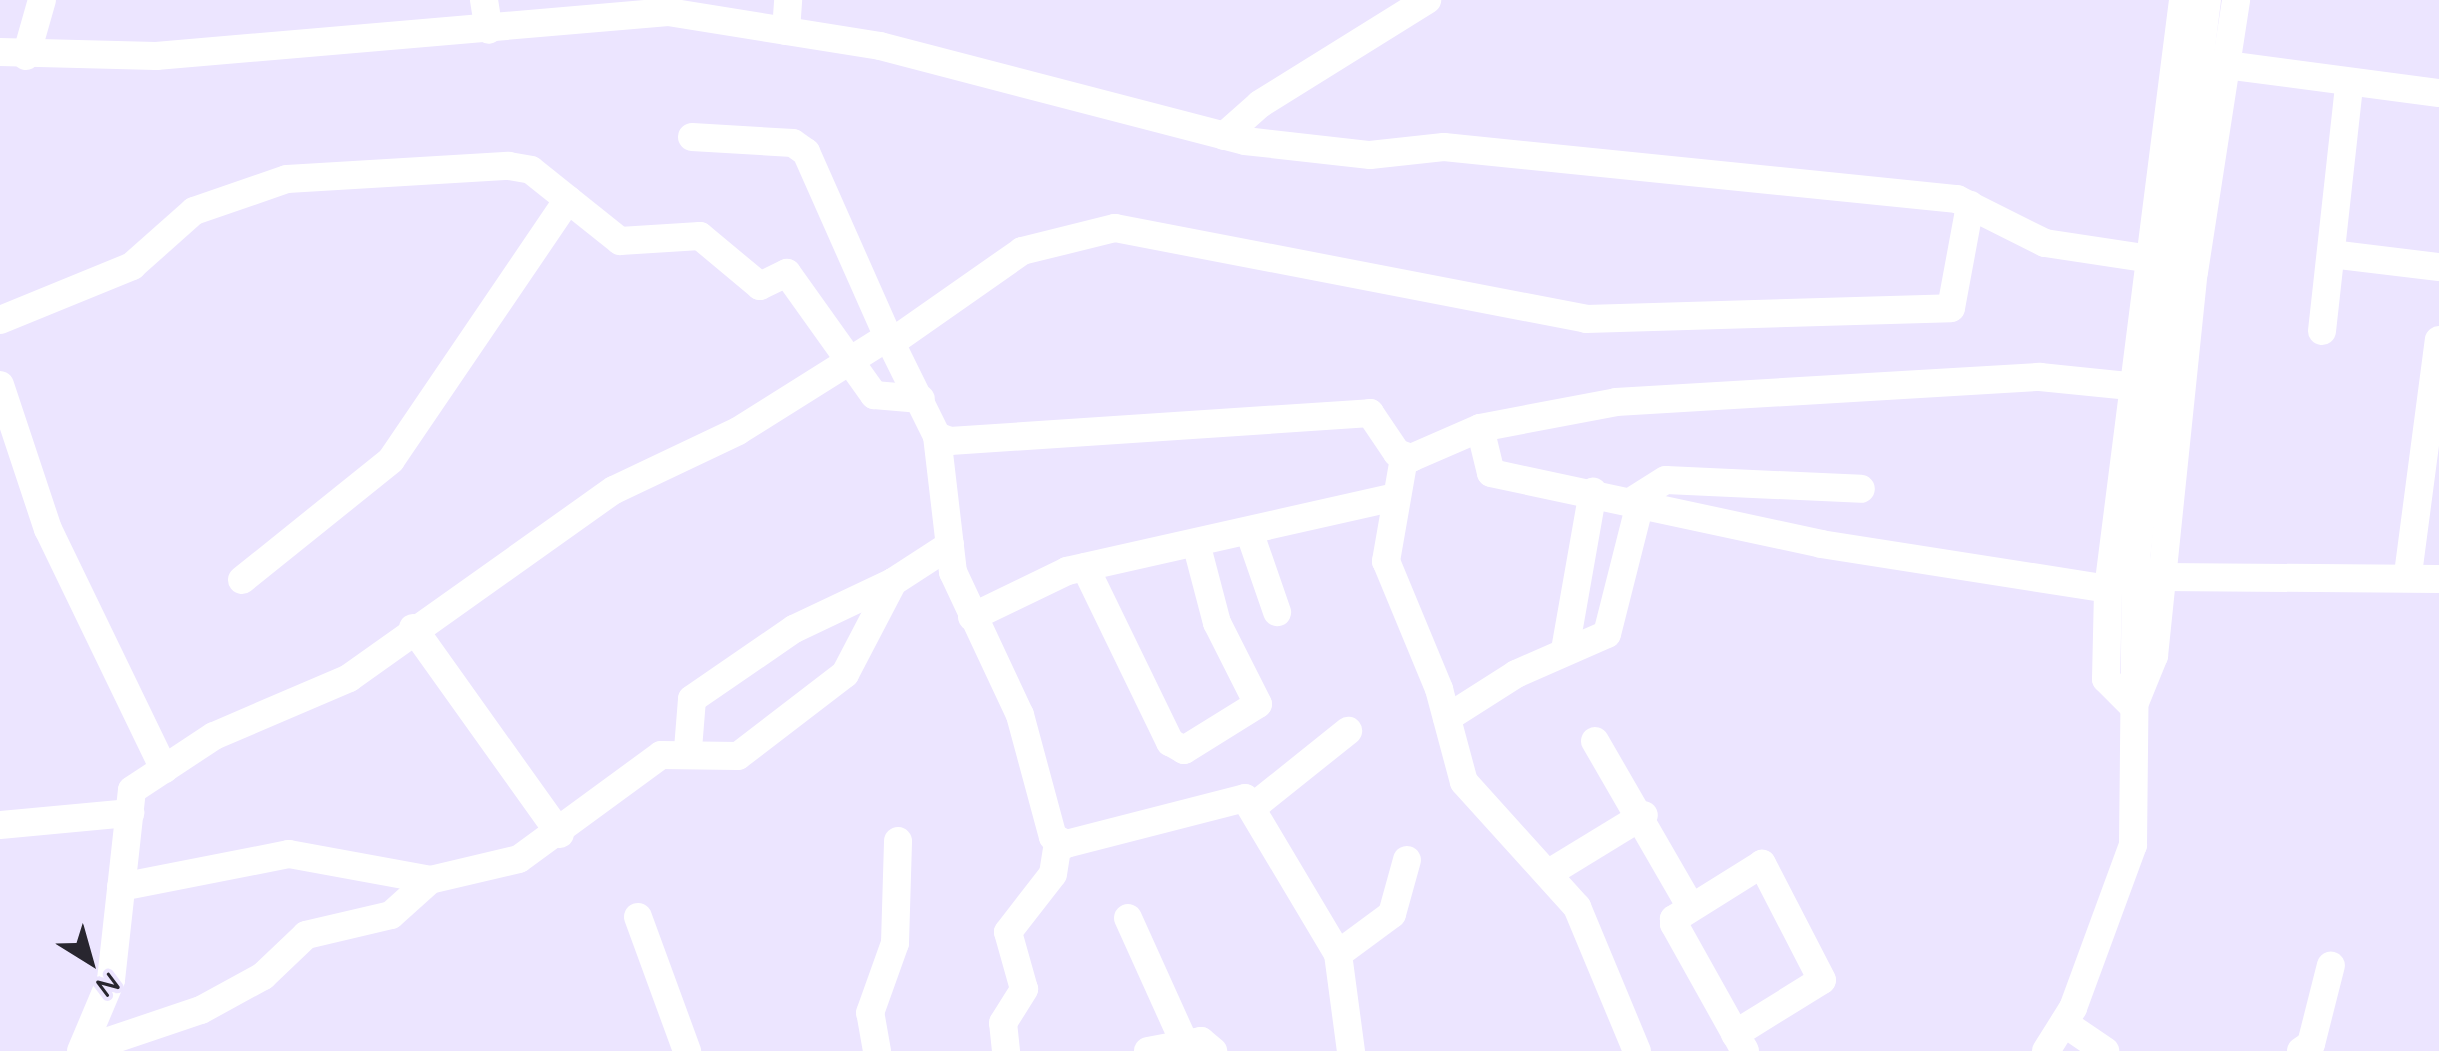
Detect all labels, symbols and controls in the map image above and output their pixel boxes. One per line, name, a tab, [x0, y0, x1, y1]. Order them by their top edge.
north arrow	[40, 911, 140, 1011]
text: N	[90, 965, 127, 1006]

